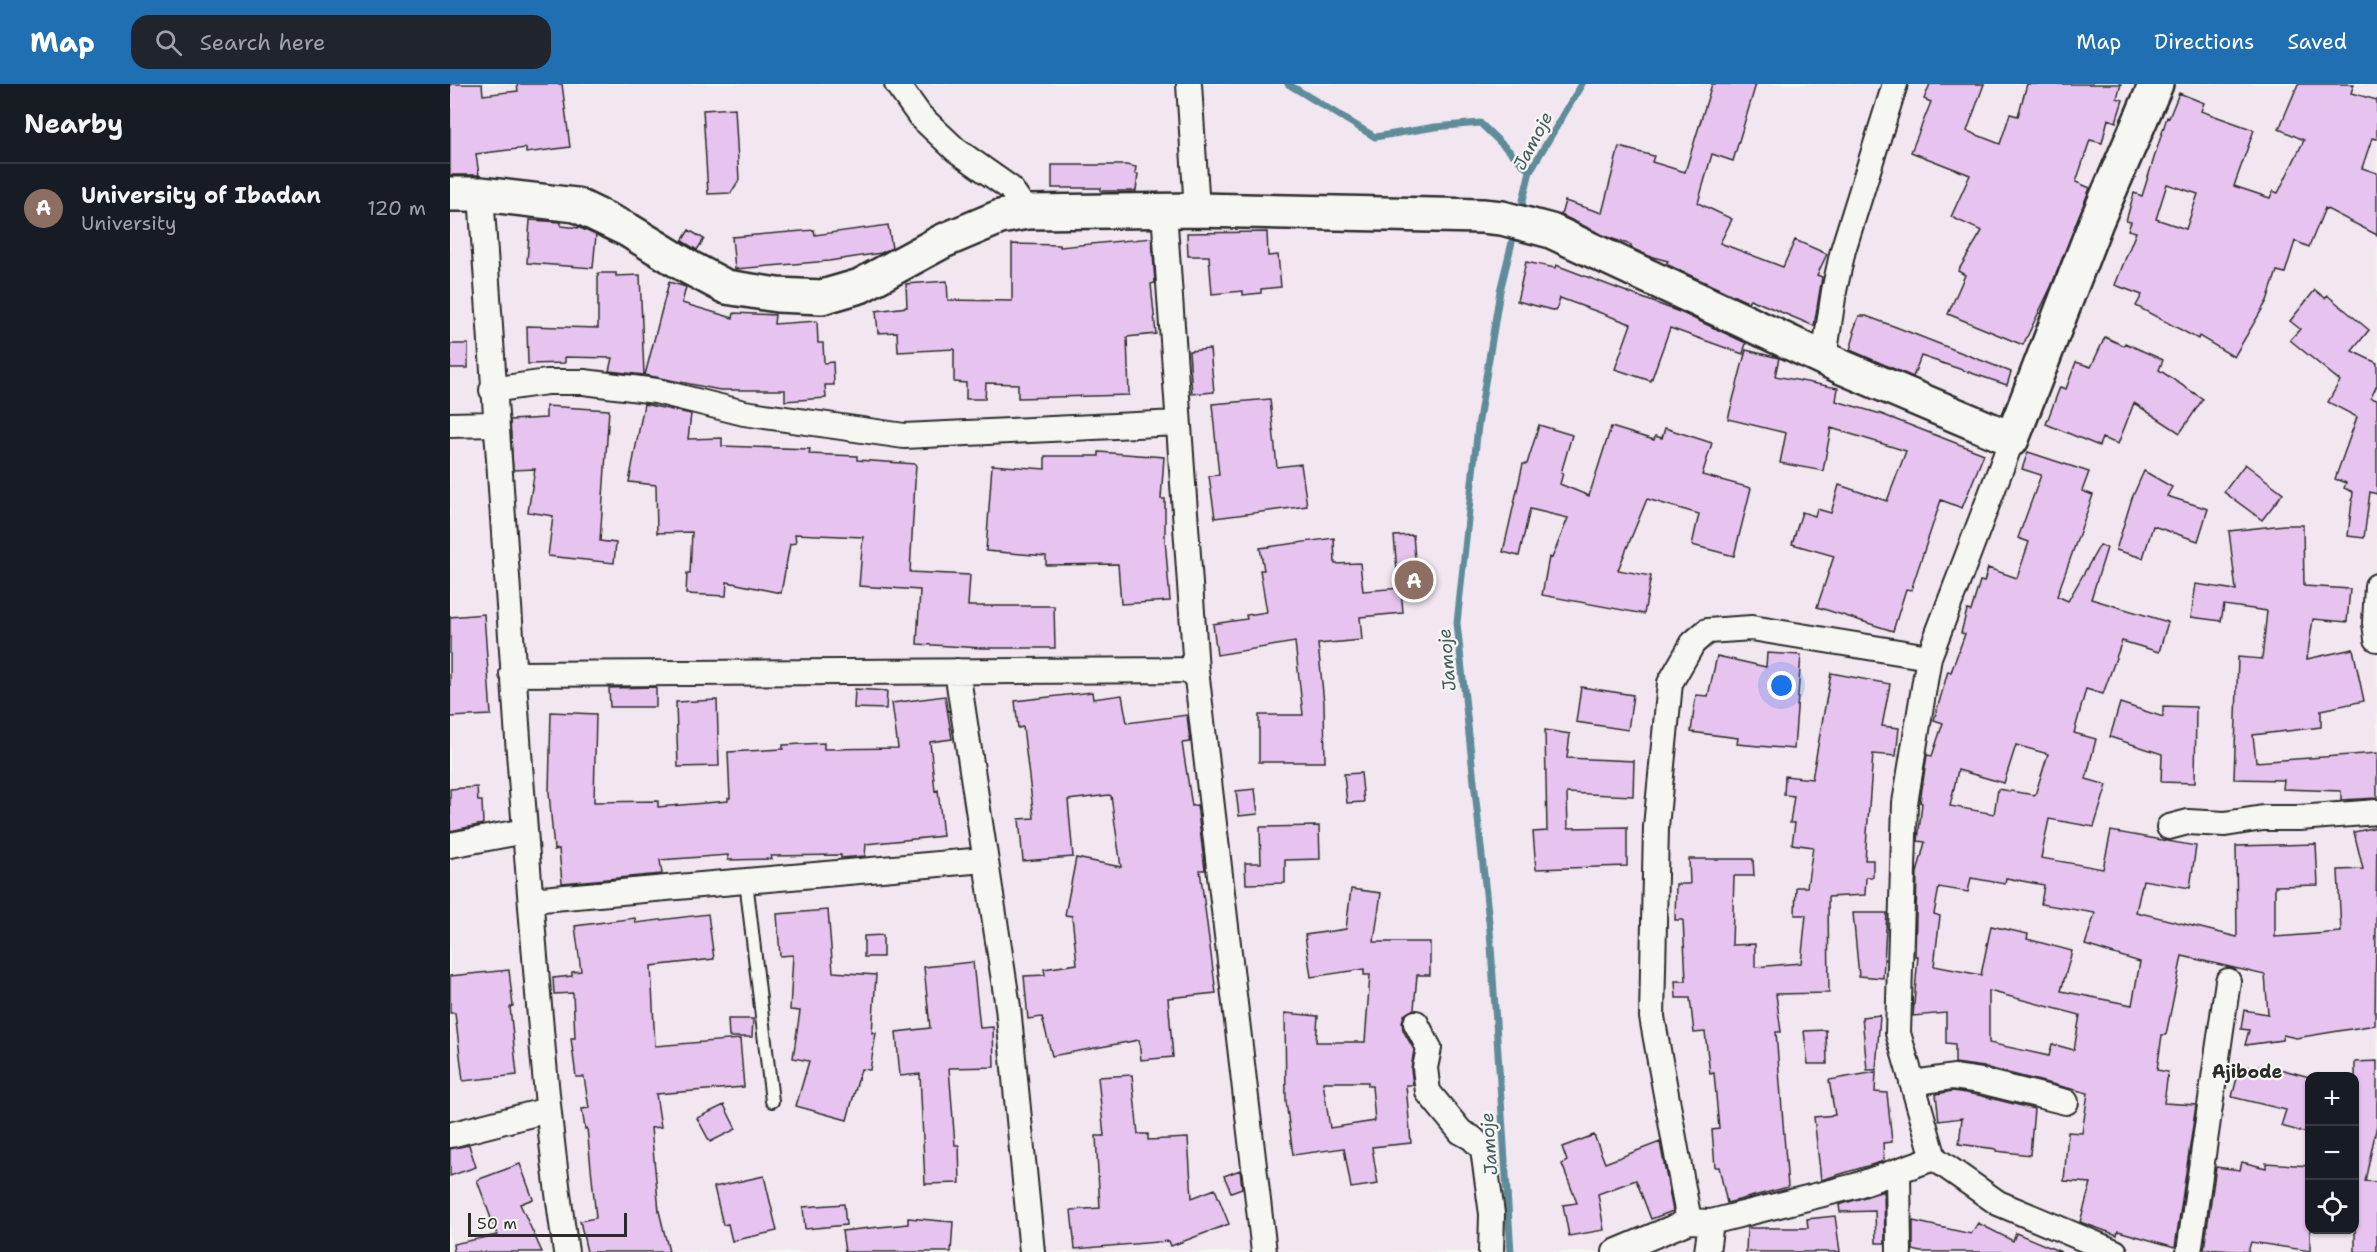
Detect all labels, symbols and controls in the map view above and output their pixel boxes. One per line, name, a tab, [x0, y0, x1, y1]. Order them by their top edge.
search box	[131, 15, 551, 69]
text: Map	[30, 23, 95, 61]
icon: search	[152, 26, 185, 59]
text: Search here	[200, 28, 325, 57]
text: Map	[2076, 28, 2121, 56]
text: Directions	[2154, 28, 2254, 56]
text: Saved	[2287, 28, 2347, 56]
text: Nearby	[24, 106, 123, 141]
water label: Jamoje	[1508, 108, 1558, 174]
text: University of Ibadan	[81, 181, 321, 210]
text: A	[36, 195, 51, 221]
text: 120 m	[367, 195, 426, 221]
text: University	[81, 210, 177, 236]
pin: A	[1394, 558, 1434, 602]
water label: Jamoje	[1432, 628, 1462, 692]
your location	[1767, 671, 1796, 700]
district label: Ajibode	[2212, 1060, 2282, 1084]
map controls	[2305, 1072, 2359, 1234]
button: +	[2305, 1072, 2359, 1126]
water label: Jamoje	[1475, 1112, 1503, 1176]
button: −	[2305, 1126, 2359, 1180]
button: locate	[2305, 1180, 2359, 1234]
scale bar	[468, 1210, 627, 1238]
text: 50 m	[477, 1213, 517, 1234]

